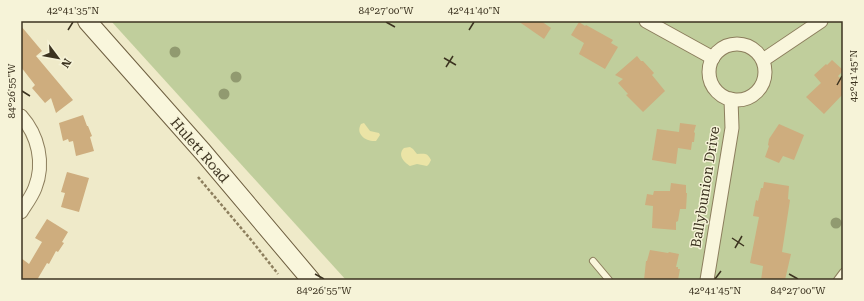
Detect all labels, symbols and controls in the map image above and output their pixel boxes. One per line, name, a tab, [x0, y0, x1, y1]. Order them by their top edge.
text: 42°41'35"N	[47, 5, 99, 16]
text: 84°27'00"W	[359, 5, 414, 16]
text: 42°41'40"N	[448, 5, 500, 16]
north arrow	[38, 38, 78, 78]
text: 42°41'45"N	[848, 50, 859, 102]
text: N	[58, 56, 74, 71]
text: 84°26'55"W	[6, 63, 17, 118]
street label: Hulett Road	[167, 114, 233, 186]
street label: Ballybunion Drive	[687, 125, 723, 249]
text: 84°26'55"W	[297, 285, 352, 296]
text: 42°41'45"N	[689, 285, 741, 296]
text: 84°27'00"W	[771, 285, 826, 296]

